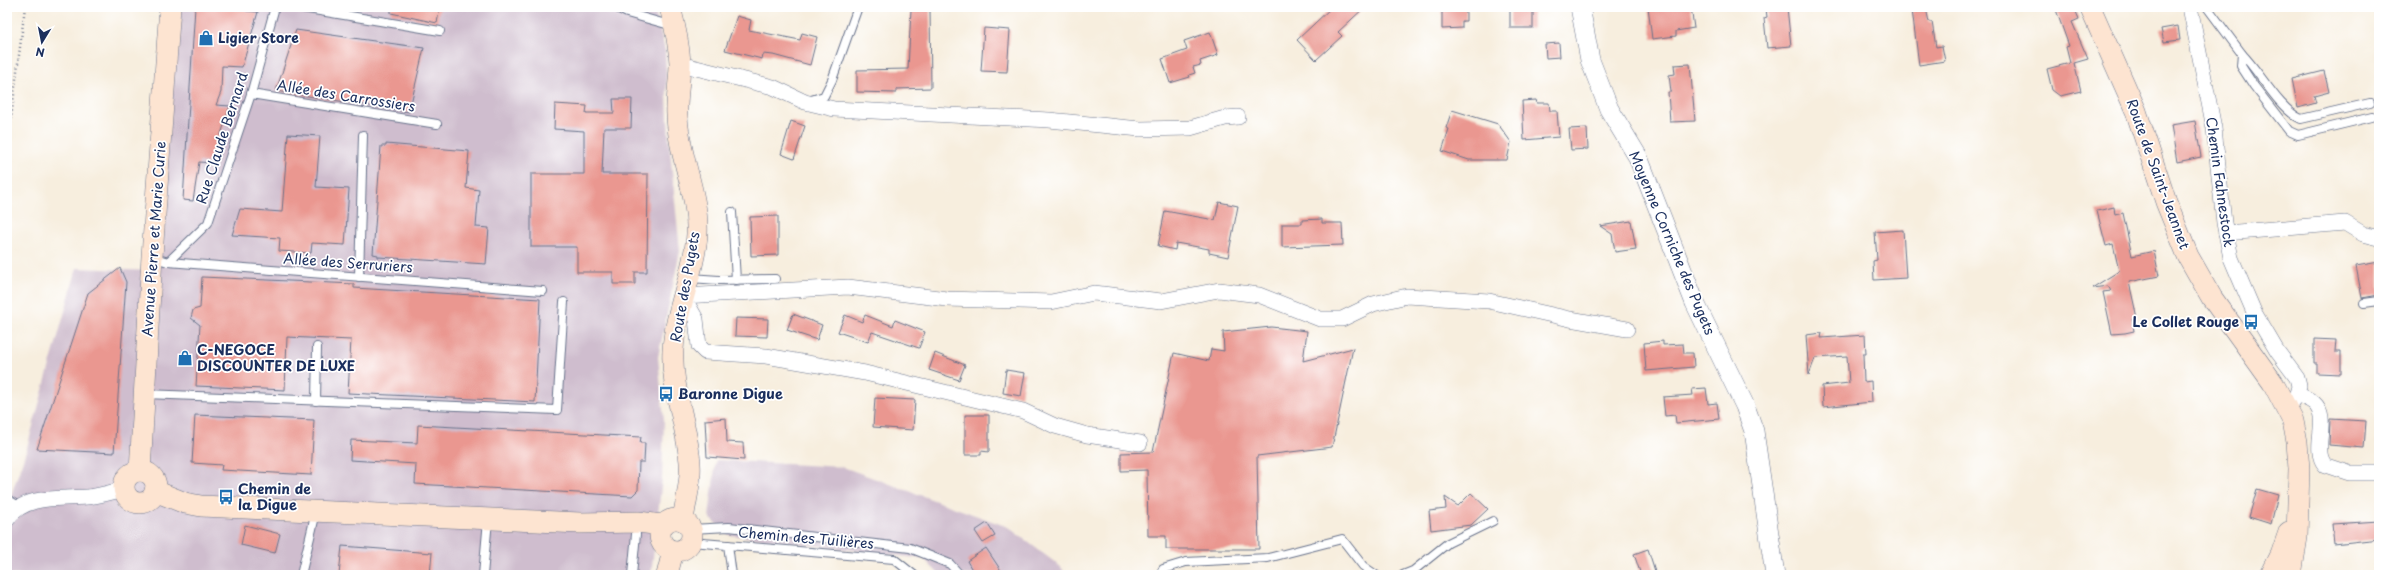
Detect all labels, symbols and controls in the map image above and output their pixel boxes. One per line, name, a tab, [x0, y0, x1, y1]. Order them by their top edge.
north arrow	[22, 22, 62, 62]
place label: Ligier Store	[218, 27, 299, 48]
shop icon: Ligier Store	[197, 29, 215, 47]
text: N	[34, 43, 46, 61]
street label: Rue Claude Bernard	[190, 69, 253, 206]
street label: Allée des Carrossiers	[275, 74, 417, 117]
street label: Route de Saint-Jeannet	[2121, 96, 2196, 252]
street label: Chemin Fahnestock	[2201, 115, 2240, 248]
street label: Avenue Pierre et Marie Curie	[136, 141, 171, 337]
street label: Moyenne Corniche des Pugets	[1624, 147, 1721, 338]
street label: Route des Pugets	[664, 229, 705, 344]
street label: Allée des Serruriers	[283, 248, 413, 277]
place label: Le Collet Rouge	[2133, 311, 2239, 332]
bus stop icon: Le Collet Rouge	[2242, 313, 2260, 331]
place label: C-NEGOCE DISCOUNTER DE LUXE	[197, 339, 355, 376]
shop icon: C-NEGOCE DISCOUNTER DE LUXE	[176, 349, 194, 367]
place label: Baronne Digue	[678, 383, 783, 404]
bus stop icon: Baronne Digue	[657, 385, 675, 403]
place label: Chemin de la Digue	[238, 478, 311, 515]
bus stop icon: Chemin de la Digue	[217, 488, 235, 506]
street label: Chemin des Tuilières	[737, 521, 875, 554]

